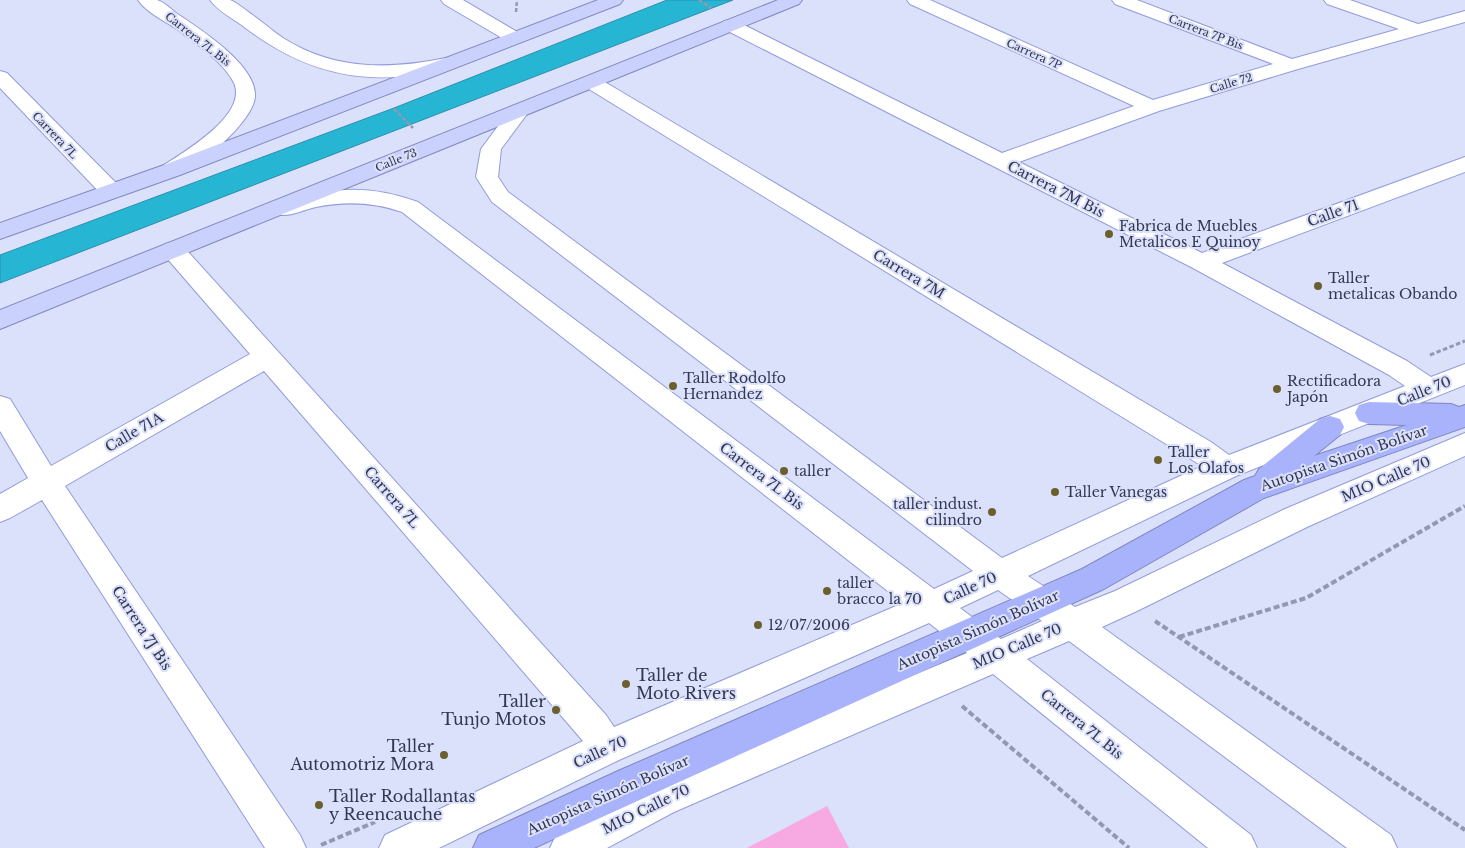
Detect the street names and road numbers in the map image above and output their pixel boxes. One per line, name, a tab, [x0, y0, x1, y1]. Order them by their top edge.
street label: Carrera 7L Bis	[162, 9, 234, 69]
street label: Carrera 7P Bis	[1167, 11, 1245, 53]
street label: Carrera 7P	[1004, 36, 1064, 73]
street label: Calle 72	[1208, 70, 1254, 96]
street label: Carrera 7L	[29, 109, 81, 161]
street label: Calle 73	[373, 145, 419, 175]
street label: Carrera 7M Bis	[1004, 157, 1108, 221]
street label: Calle 71	[1305, 195, 1361, 231]
street label: Carrera 7M	[870, 245, 948, 303]
street label: Calle 70	[1394, 372, 1454, 410]
street label: Calle 71A	[102, 408, 166, 456]
street label: Autopista Simón Bolívar	[1257, 421, 1430, 495]
street label: Carrera 7L Bis	[716, 438, 808, 514]
street label: MIO Calle 70	[1339, 452, 1433, 506]
street label: Carrera 7L	[360, 463, 424, 531]
street label: Calle 70	[940, 568, 1000, 608]
street label: Carrera 7J Bis	[108, 582, 176, 674]
street label: Autopista Simón Bolívar	[893, 586, 1062, 674]
street label: MIO Calle 70	[970, 619, 1064, 673]
street label: Carrera 7L Bis	[1037, 685, 1127, 763]
street label: Calle 70	[570, 732, 630, 772]
street label: Autopista Simón Bolívar	[523, 751, 692, 839]
street label: MIO Calle 70	[599, 780, 693, 838]

